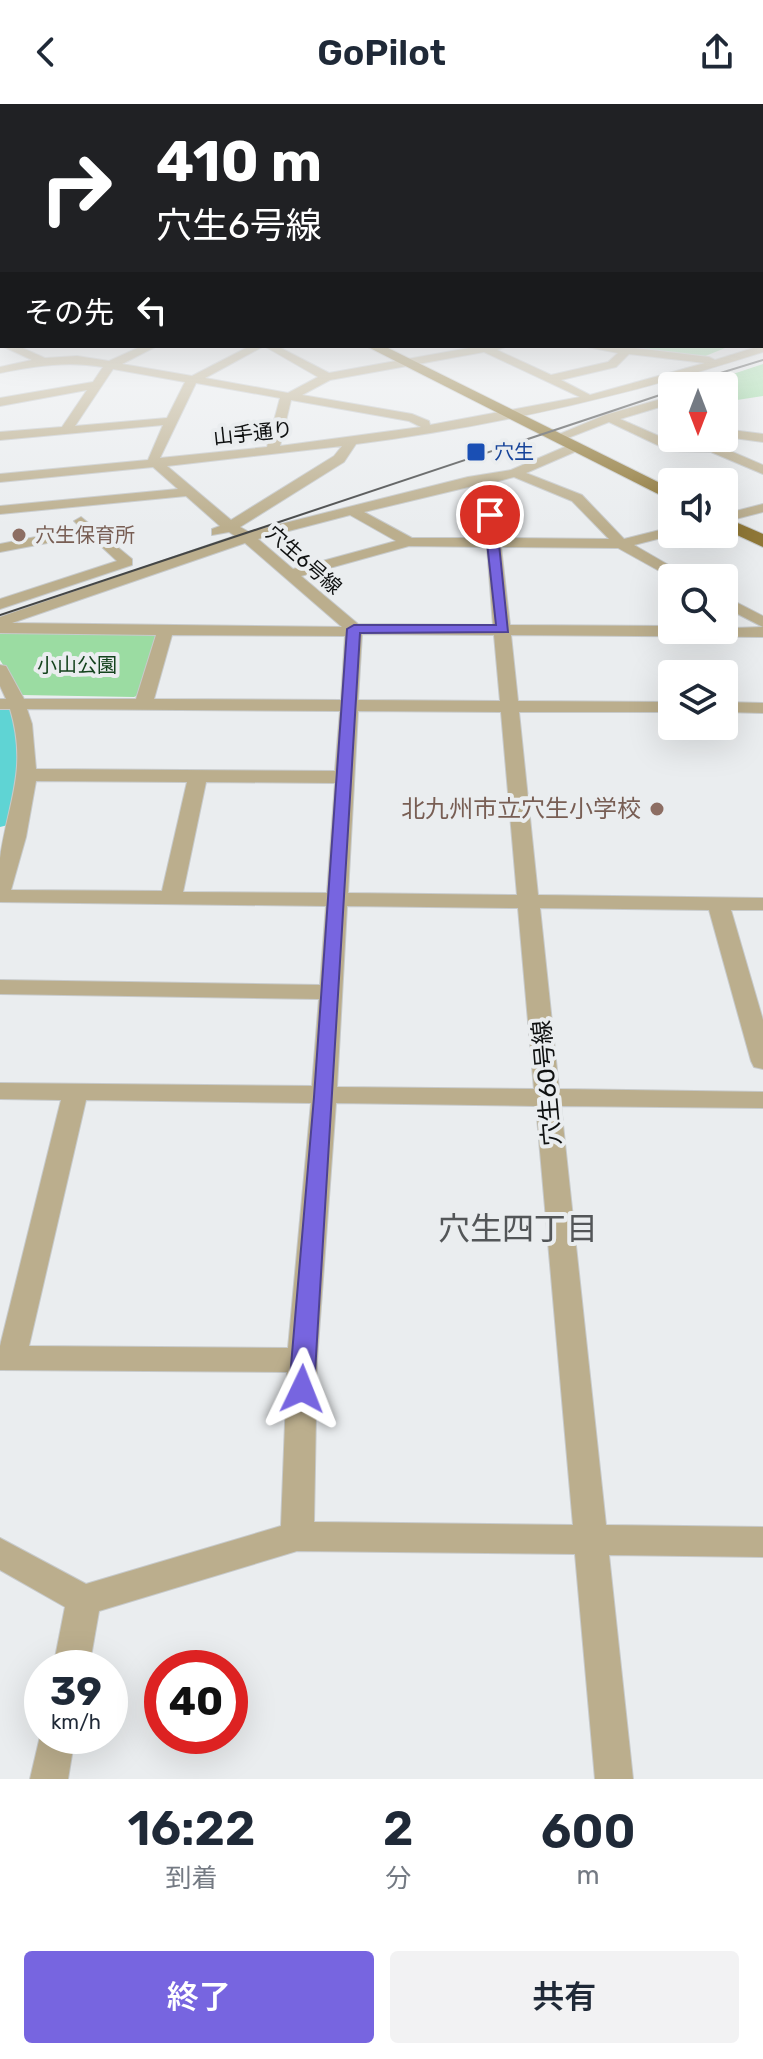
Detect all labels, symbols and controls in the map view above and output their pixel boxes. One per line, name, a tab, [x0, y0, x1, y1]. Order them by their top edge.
icon: back	[24, 30, 68, 74]
icon: share	[695, 30, 739, 74]
text: GoPilot	[317, 31, 446, 74]
text: 410 m	[156, 129, 322, 195]
icon: right	[24, 136, 128, 240]
text: 穴生6号線	[156, 204, 322, 247]
icon: left	[130, 288, 174, 332]
text: その先	[24, 295, 114, 331]
north arrow	[658, 372, 738, 452]
map controls	[658, 372, 738, 740]
street label: 山手通り	[212, 417, 294, 449]
place label: 穴生	[494, 440, 534, 464]
marker: 穴生	[465, 441, 487, 463]
button: sound	[658, 468, 738, 548]
pin	[456, 481, 524, 549]
icon: arrive	[468, 493, 512, 537]
street label: 穴生6号線	[261, 521, 347, 599]
place label: 穴生保育所	[35, 523, 135, 547]
marker: 穴生保育所	[10, 526, 28, 544]
button: search	[658, 564, 738, 644]
park label: 小山公園	[37, 653, 117, 677]
button: layers	[658, 660, 738, 740]
place label: 北九州市立穴生小学校	[401, 795, 641, 823]
marker: 北九州市立穴生小学校	[648, 800, 666, 818]
street label: 穴生60号線	[528, 1019, 566, 1147]
district label: 穴生四丁目	[438, 1210, 598, 1248]
position arrow	[260, 1347, 344, 1431]
speed limit sign: 40	[144, 1650, 248, 1754]
text: 39	[50, 1668, 102, 1715]
text: km/h	[51, 1710, 101, 1734]
text: 16:22	[127, 1800, 256, 1857]
text: 2	[383, 1800, 413, 1857]
text: 600	[541, 1803, 636, 1860]
text: m	[577, 1860, 600, 1891]
text: 到着	[165, 1863, 217, 1894]
text: 分	[385, 1863, 411, 1894]
button: 終了	[24, 1951, 374, 2043]
button: 共有	[390, 1951, 739, 2043]

